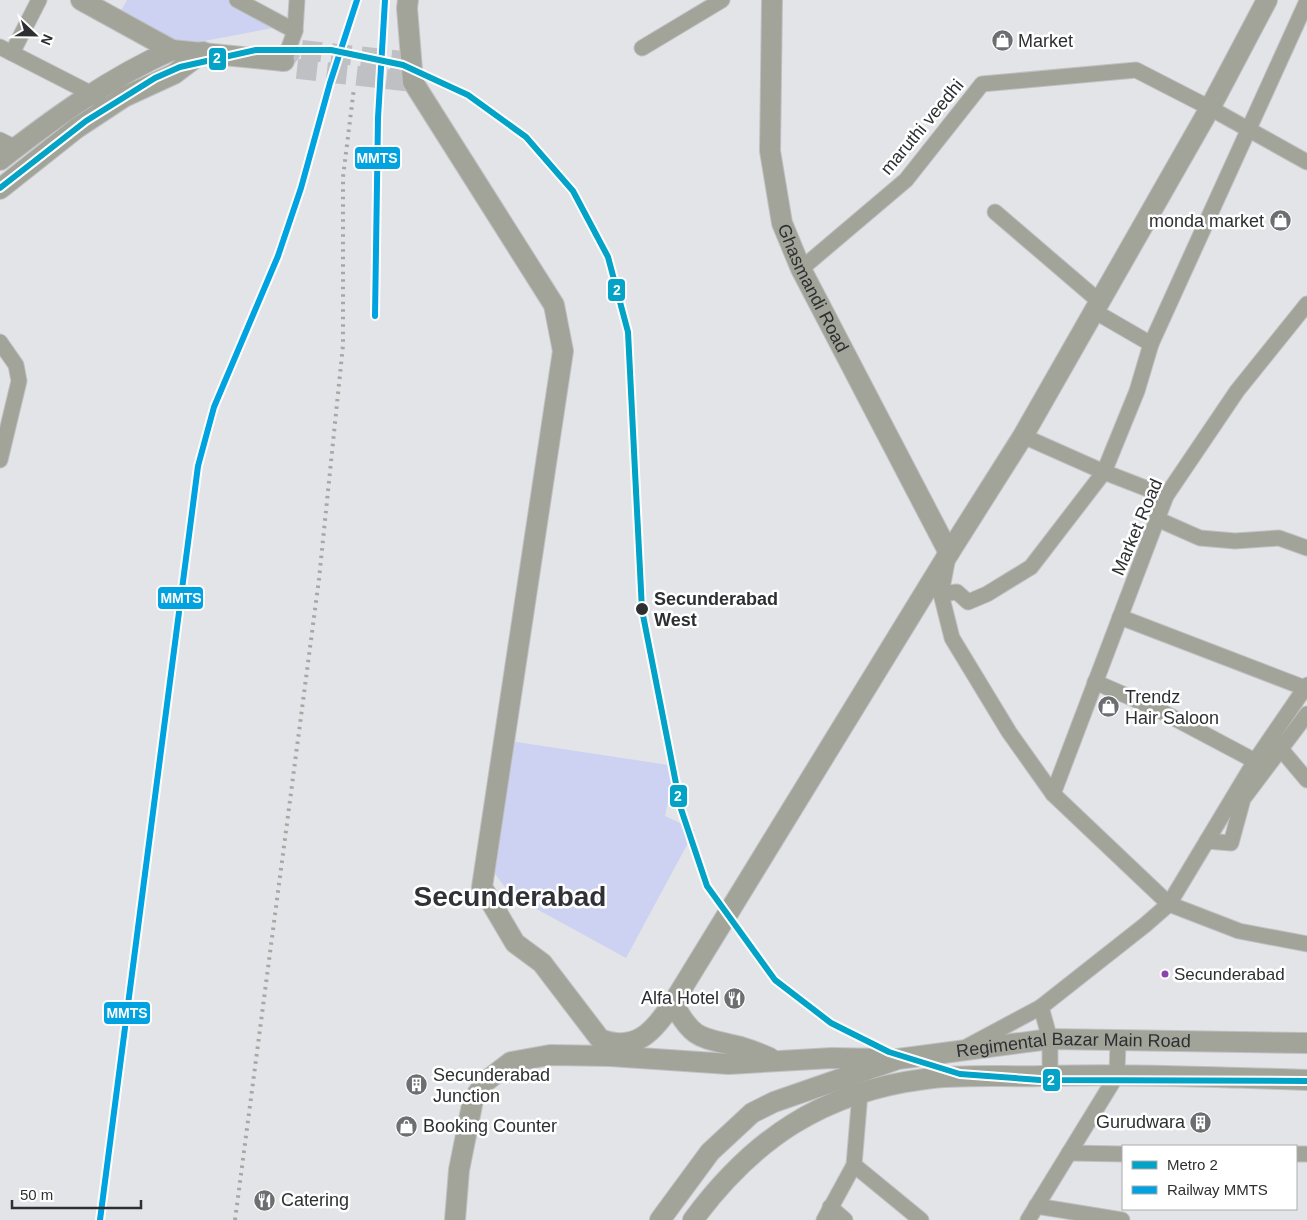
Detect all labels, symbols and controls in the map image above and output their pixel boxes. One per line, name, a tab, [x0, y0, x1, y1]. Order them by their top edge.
north arrow	[10, 10, 60, 60]
shop icon: Market	[990, 29, 1014, 53]
place label: Market	[1018, 31, 1073, 51]
text: N	[38, 32, 56, 48]
line badge: 2	[208, 47, 227, 71]
text: 2	[213, 50, 221, 66]
street label: maruthi veedhi	[876, 75, 968, 179]
line badge: MMTS	[354, 146, 401, 170]
text: MMTS	[356, 150, 398, 166]
shop icon: monda market	[1268, 209, 1292, 233]
place label: monda market	[1149, 211, 1264, 231]
street label: Ghasmandi Road	[773, 221, 853, 355]
line badge: 2	[607, 278, 626, 302]
text: 2	[613, 282, 621, 298]
street label: Market Road	[1108, 476, 1166, 578]
line badge: MMTS	[157, 586, 204, 610]
place label: Secunderabad West	[654, 589, 778, 630]
text: MMTS	[160, 590, 202, 606]
marker: Secunderabad West	[634, 601, 650, 617]
place label: Trendz Hair Saloon	[1125, 687, 1219, 728]
shop icon: Trendz Hair Saloon	[1097, 695, 1121, 719]
line badge: 2	[669, 784, 688, 808]
text: 2	[674, 788, 682, 804]
district label: Secunderabad	[414, 881, 606, 912]
place label: Secunderabad	[1174, 965, 1285, 984]
marker: Secunderabad	[1160, 969, 1170, 979]
restaurant icon: Alfa Hotel	[723, 986, 747, 1010]
place label: Alfa Hotel	[641, 988, 719, 1008]
line badge: MMTS	[103, 1001, 151, 1025]
text: MMTS	[106, 1005, 148, 1021]
street label: Regimental Bazar Main Road	[955, 1029, 1191, 1061]
place label: Secunderabad Junction	[433, 1065, 550, 1106]
line badge: 2	[1042, 1068, 1061, 1092]
text: 2	[1047, 1072, 1055, 1088]
building icon: Secunderabad Junction	[405, 1073, 429, 1097]
building icon: Gurudwara	[1189, 1110, 1213, 1134]
place label: Gurudwara	[1096, 1112, 1186, 1132]
shop icon: Booking Counter	[395, 1114, 419, 1138]
place label: Booking Counter	[423, 1116, 557, 1136]
legend	[1122, 1145, 1297, 1210]
text: Metro 2	[1167, 1156, 1218, 1173]
scale bar	[12, 1178, 141, 1210]
text: Railway MMTS	[1167, 1181, 1268, 1198]
text: 50 m	[20, 1186, 53, 1203]
restaurant icon: Catering	[253, 1188, 277, 1212]
place label: Catering	[281, 1190, 349, 1210]

